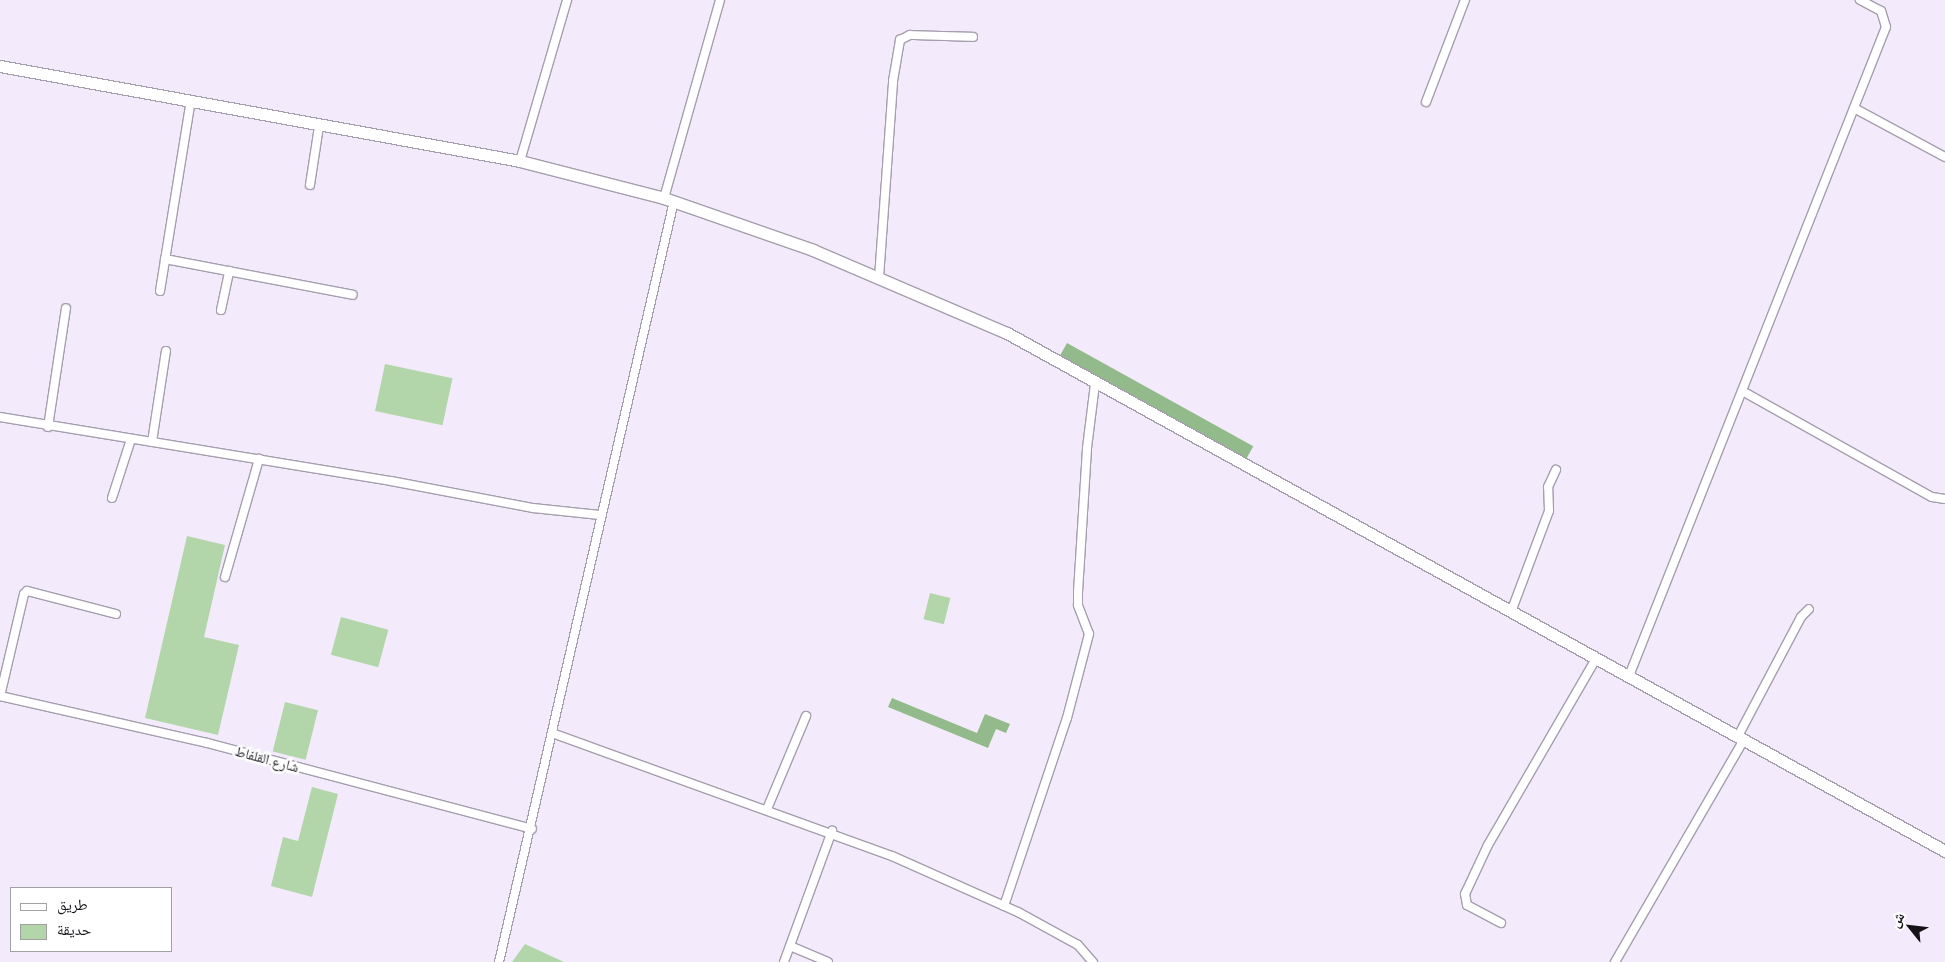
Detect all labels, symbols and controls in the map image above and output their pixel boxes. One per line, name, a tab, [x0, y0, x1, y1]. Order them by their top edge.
street label: شارع القلفاط	[233, 742, 301, 776]
legend	[10, 887, 172, 952]
text: طريق	[57, 895, 88, 914]
north arrow	[1885, 902, 1935, 952]
text: ش	[1885, 909, 1907, 930]
text: حديقة	[57, 920, 91, 939]

